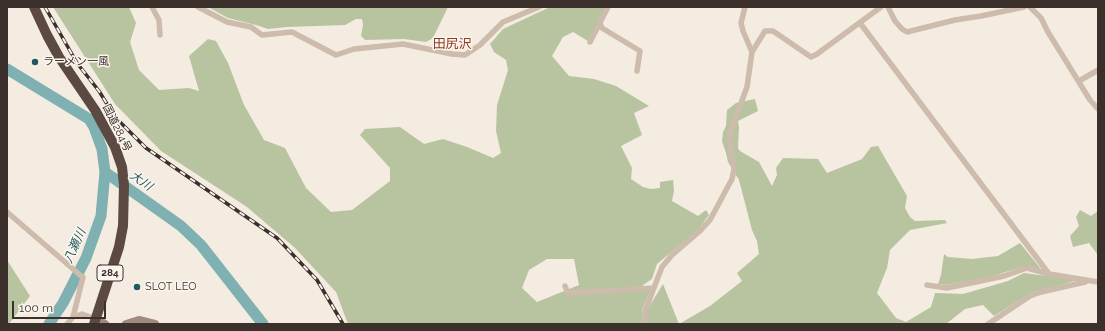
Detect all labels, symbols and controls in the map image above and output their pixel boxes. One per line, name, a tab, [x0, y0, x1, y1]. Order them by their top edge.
district label: 田尻沢	[433, 36, 471, 52]
place label: ラーメン一風	[43, 55, 109, 69]
marker: ラーメン一風	[30, 57, 40, 67]
street label: 国道284号	[100, 102, 134, 154]
water label: 大川	[127, 168, 155, 194]
water label: 八瀬川	[61, 227, 89, 265]
road number: 284	[97, 265, 123, 281]
place label: SLOT LEO	[145, 280, 196, 294]
marker: SLOT LEO	[132, 282, 142, 292]
scale bar	[14, 293, 108, 319]
text: 100 m	[19, 301, 53, 315]

